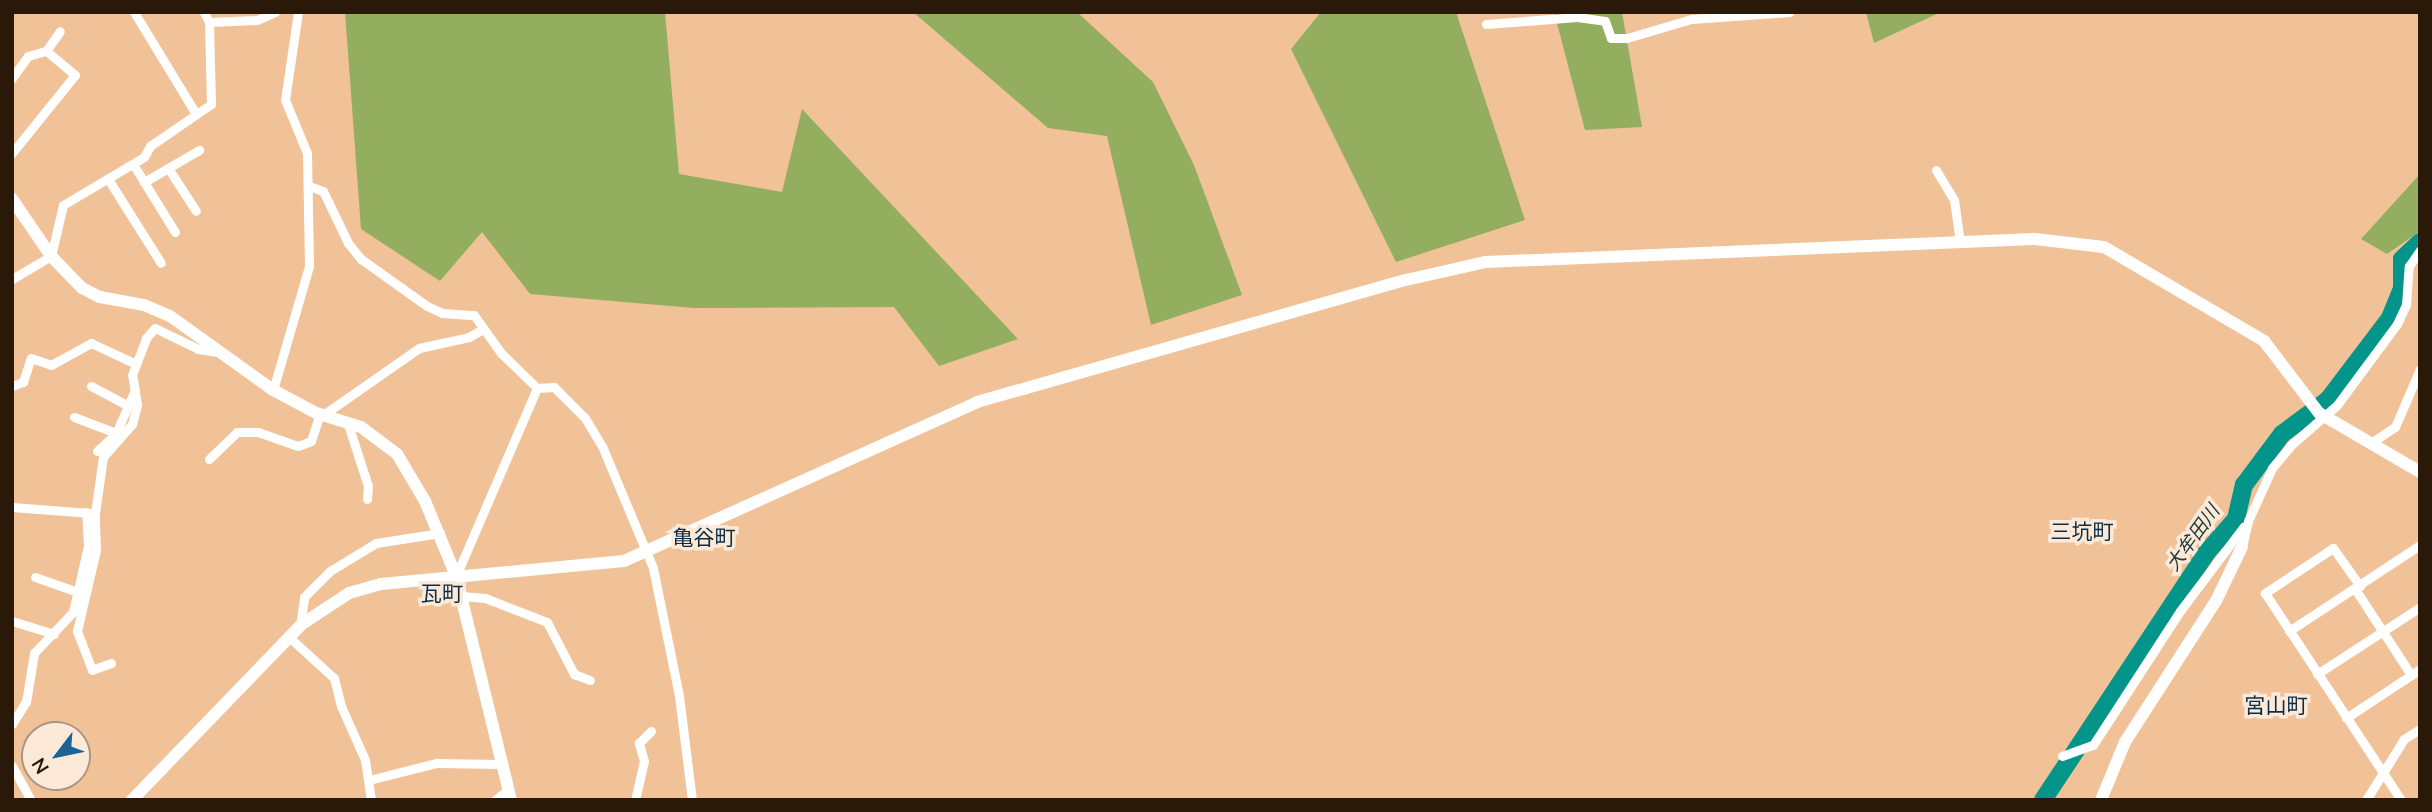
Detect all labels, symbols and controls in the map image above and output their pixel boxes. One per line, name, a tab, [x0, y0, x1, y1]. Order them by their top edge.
water label: 大牟田川	[2161, 501, 2225, 575]
district label: 三坑町	[2051, 518, 2113, 544]
district label: 亀谷町	[673, 524, 735, 550]
district label: 瓦町	[421, 580, 463, 606]
district label: 宮山町	[2245, 692, 2307, 718]
north arrow	[21, 721, 91, 791]
text: N	[26, 754, 54, 779]

